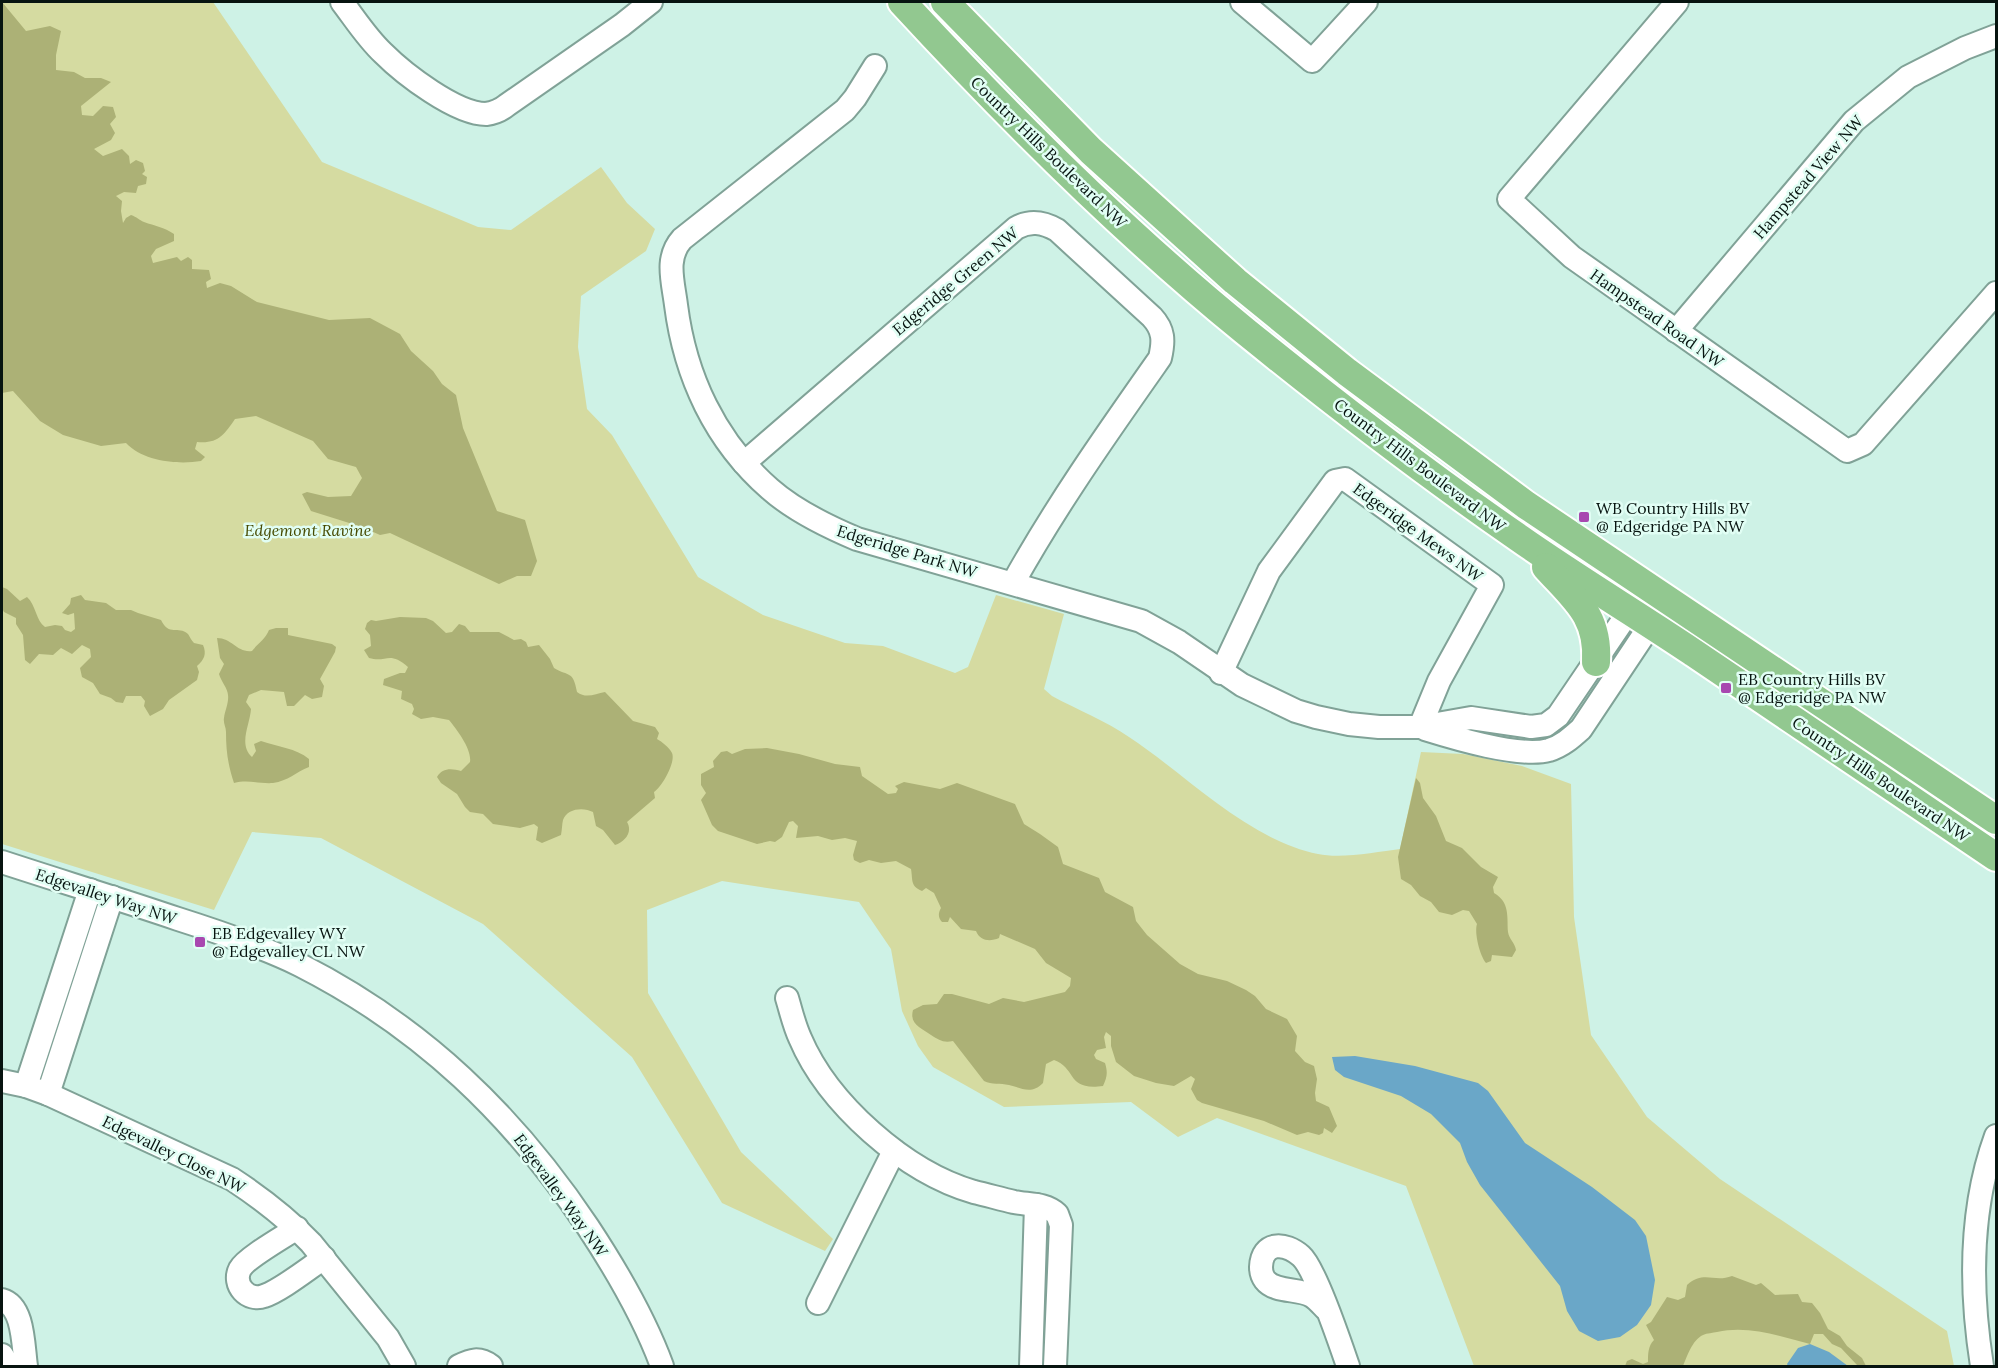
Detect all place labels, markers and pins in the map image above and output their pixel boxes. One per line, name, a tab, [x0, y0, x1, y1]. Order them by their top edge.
place label: WB Country Hills BV @ Edgeridge PA NW	[1596, 498, 1750, 536]
marker: WB Country Hills BV @ Edgeridge PA NW	[1577, 510, 1591, 524]
place label: EB Country Hills BV @ Edgeridge PA NW	[1738, 669, 1887, 707]
marker: EB Country Hills BV @ Edgeridge PA NW	[1719, 681, 1733, 695]
place label: EB Edgevalley WY @ Edgevalley CL NW	[212, 923, 366, 961]
marker: EB Edgevalley WY @ Edgevalley CL NW	[193, 935, 207, 949]

